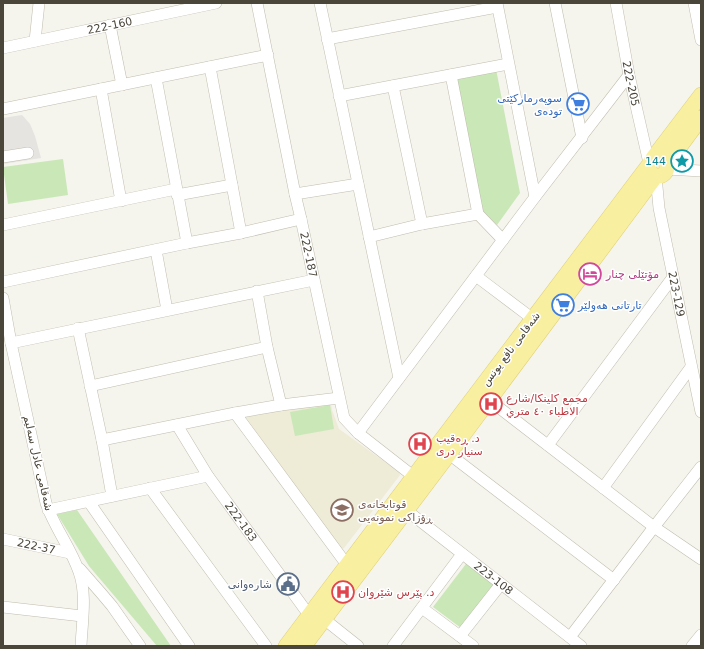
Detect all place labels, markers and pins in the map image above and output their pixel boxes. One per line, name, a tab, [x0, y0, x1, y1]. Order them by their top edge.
supermarket icon: سوپەرمارکێتی تودەی	[565, 91, 591, 117]
place label: سوپەرمارکێتی تودەی	[497, 92, 562, 118]
place icon: 144	[669, 148, 695, 174]
place label: 144	[645, 155, 666, 168]
hotel icon: مۆتێلی چنار	[577, 261, 603, 287]
place label: مۆتێلی چنار	[605, 268, 659, 281]
supermarket icon: تارتانی هەولێر	[550, 292, 576, 318]
place label: تارتانی هەولێر	[577, 299, 642, 312]
hospital icon: مجمع كلينكا/شارع الاطباء ٤٠ متري	[478, 391, 504, 417]
place label: مجمع كلينكا/شارع الاطباء ٤٠ متري	[506, 392, 588, 418]
hospital icon: د. ڕەقیب سنیار دری	[407, 431, 433, 457]
place label: د. ڕەقیب سنیار دری	[436, 432, 483, 458]
school or university icon: قوتابخانەی ڕۆزاکی نمونەیی	[329, 497, 355, 523]
place label: قوتابخانەی ڕۆزاکی نمونەیی	[358, 498, 433, 524]
public building icon: شارەوانی	[275, 571, 301, 597]
place label: شارەوانی	[228, 578, 272, 591]
hospital icon: د. پێرس شێروان	[330, 579, 356, 605]
place label: د. پێرس شێروان	[358, 586, 434, 599]

